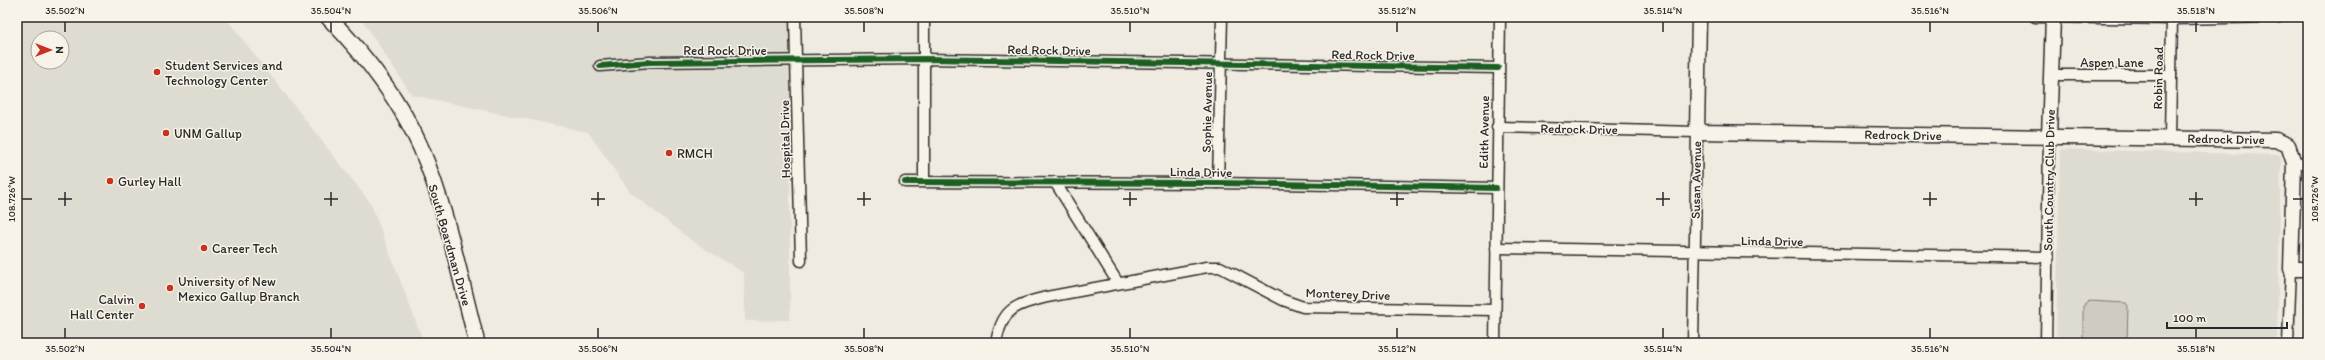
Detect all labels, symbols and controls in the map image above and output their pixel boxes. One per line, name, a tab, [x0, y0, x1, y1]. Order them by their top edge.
text: 35.502°N	[45, 4, 85, 17]
text: 35.504°N	[311, 4, 351, 17]
text: 35.506°N	[578, 4, 618, 17]
text: 35.508°N	[844, 4, 884, 17]
text: 35.510°N	[1111, 4, 1150, 17]
text: 35.512°N	[1378, 4, 1416, 17]
text: 35.514°N	[1644, 4, 1683, 17]
text: 35.516°N	[1911, 4, 1949, 17]
text: 35.518°N	[2177, 4, 2215, 17]
north arrow	[30, 30, 70, 70]
street label: Red Rock Drive	[1007, 42, 1091, 58]
street label: Red Rock Drive	[683, 43, 767, 58]
text: N	[53, 46, 66, 54]
street label: Robin Road	[2150, 46, 2166, 110]
street label: Red Rock Drive	[1331, 47, 1415, 63]
street label: Aspen Lane	[2080, 55, 2144, 70]
place label: Student Services and Technology Center	[165, 58, 283, 88]
marker: Student Services and Technology Center	[152, 67, 162, 77]
street label: Sophie Avenue	[1199, 71, 1215, 153]
street label: Edith Avenue	[1476, 95, 1492, 169]
street label: Hospital Drive	[777, 100, 793, 178]
street label: South Country Club Drive	[2040, 109, 2058, 251]
street label: Redrock Drive	[1540, 121, 1618, 137]
place label: UNM Gallup	[174, 126, 242, 141]
street label: Redrock Drive	[1864, 127, 1942, 143]
marker: UNM Gallup	[161, 128, 171, 138]
street label: Redrock Drive	[2187, 131, 2265, 147]
street label: Susan Avenue	[1688, 141, 1704, 219]
place label: RMCH	[677, 146, 713, 161]
marker: RMCH	[664, 148, 674, 158]
street label: Linda Drive	[1170, 164, 1232, 180]
place label: Gurley Hall	[118, 174, 182, 189]
text: 108.726°W	[5, 176, 18, 222]
marker: Gurley Hall	[105, 176, 115, 186]
text: 108.726°W	[2308, 176, 2321, 222]
street label: South Boardman Drive	[425, 182, 475, 308]
street label: Linda Drive	[1741, 233, 1803, 249]
place label: Career Tech	[212, 241, 278, 256]
marker: Career Tech	[199, 243, 209, 253]
place label: University of New Mexico Gallup Branch	[178, 274, 300, 304]
marker: University of New Mexico Gallup Branch	[165, 283, 175, 293]
street label: Monterey Drive	[1305, 285, 1391, 303]
place label: Calvin Hall Center	[70, 292, 135, 322]
marker: Calvin Hall Center	[137, 301, 147, 311]
scale bar	[2167, 304, 2287, 330]
text: 100 m	[2173, 311, 2206, 325]
text: 35.502°N	[45, 342, 85, 355]
text: 35.504°N	[311, 342, 351, 355]
text: 35.506°N	[578, 342, 618, 355]
text: 35.508°N	[844, 342, 884, 355]
text: 35.510°N	[1111, 342, 1150, 355]
text: 35.512°N	[1378, 342, 1416, 355]
text: 35.514°N	[1644, 342, 1683, 355]
text: 35.516°N	[1911, 342, 1949, 355]
text: 35.518°N	[2177, 342, 2215, 355]

